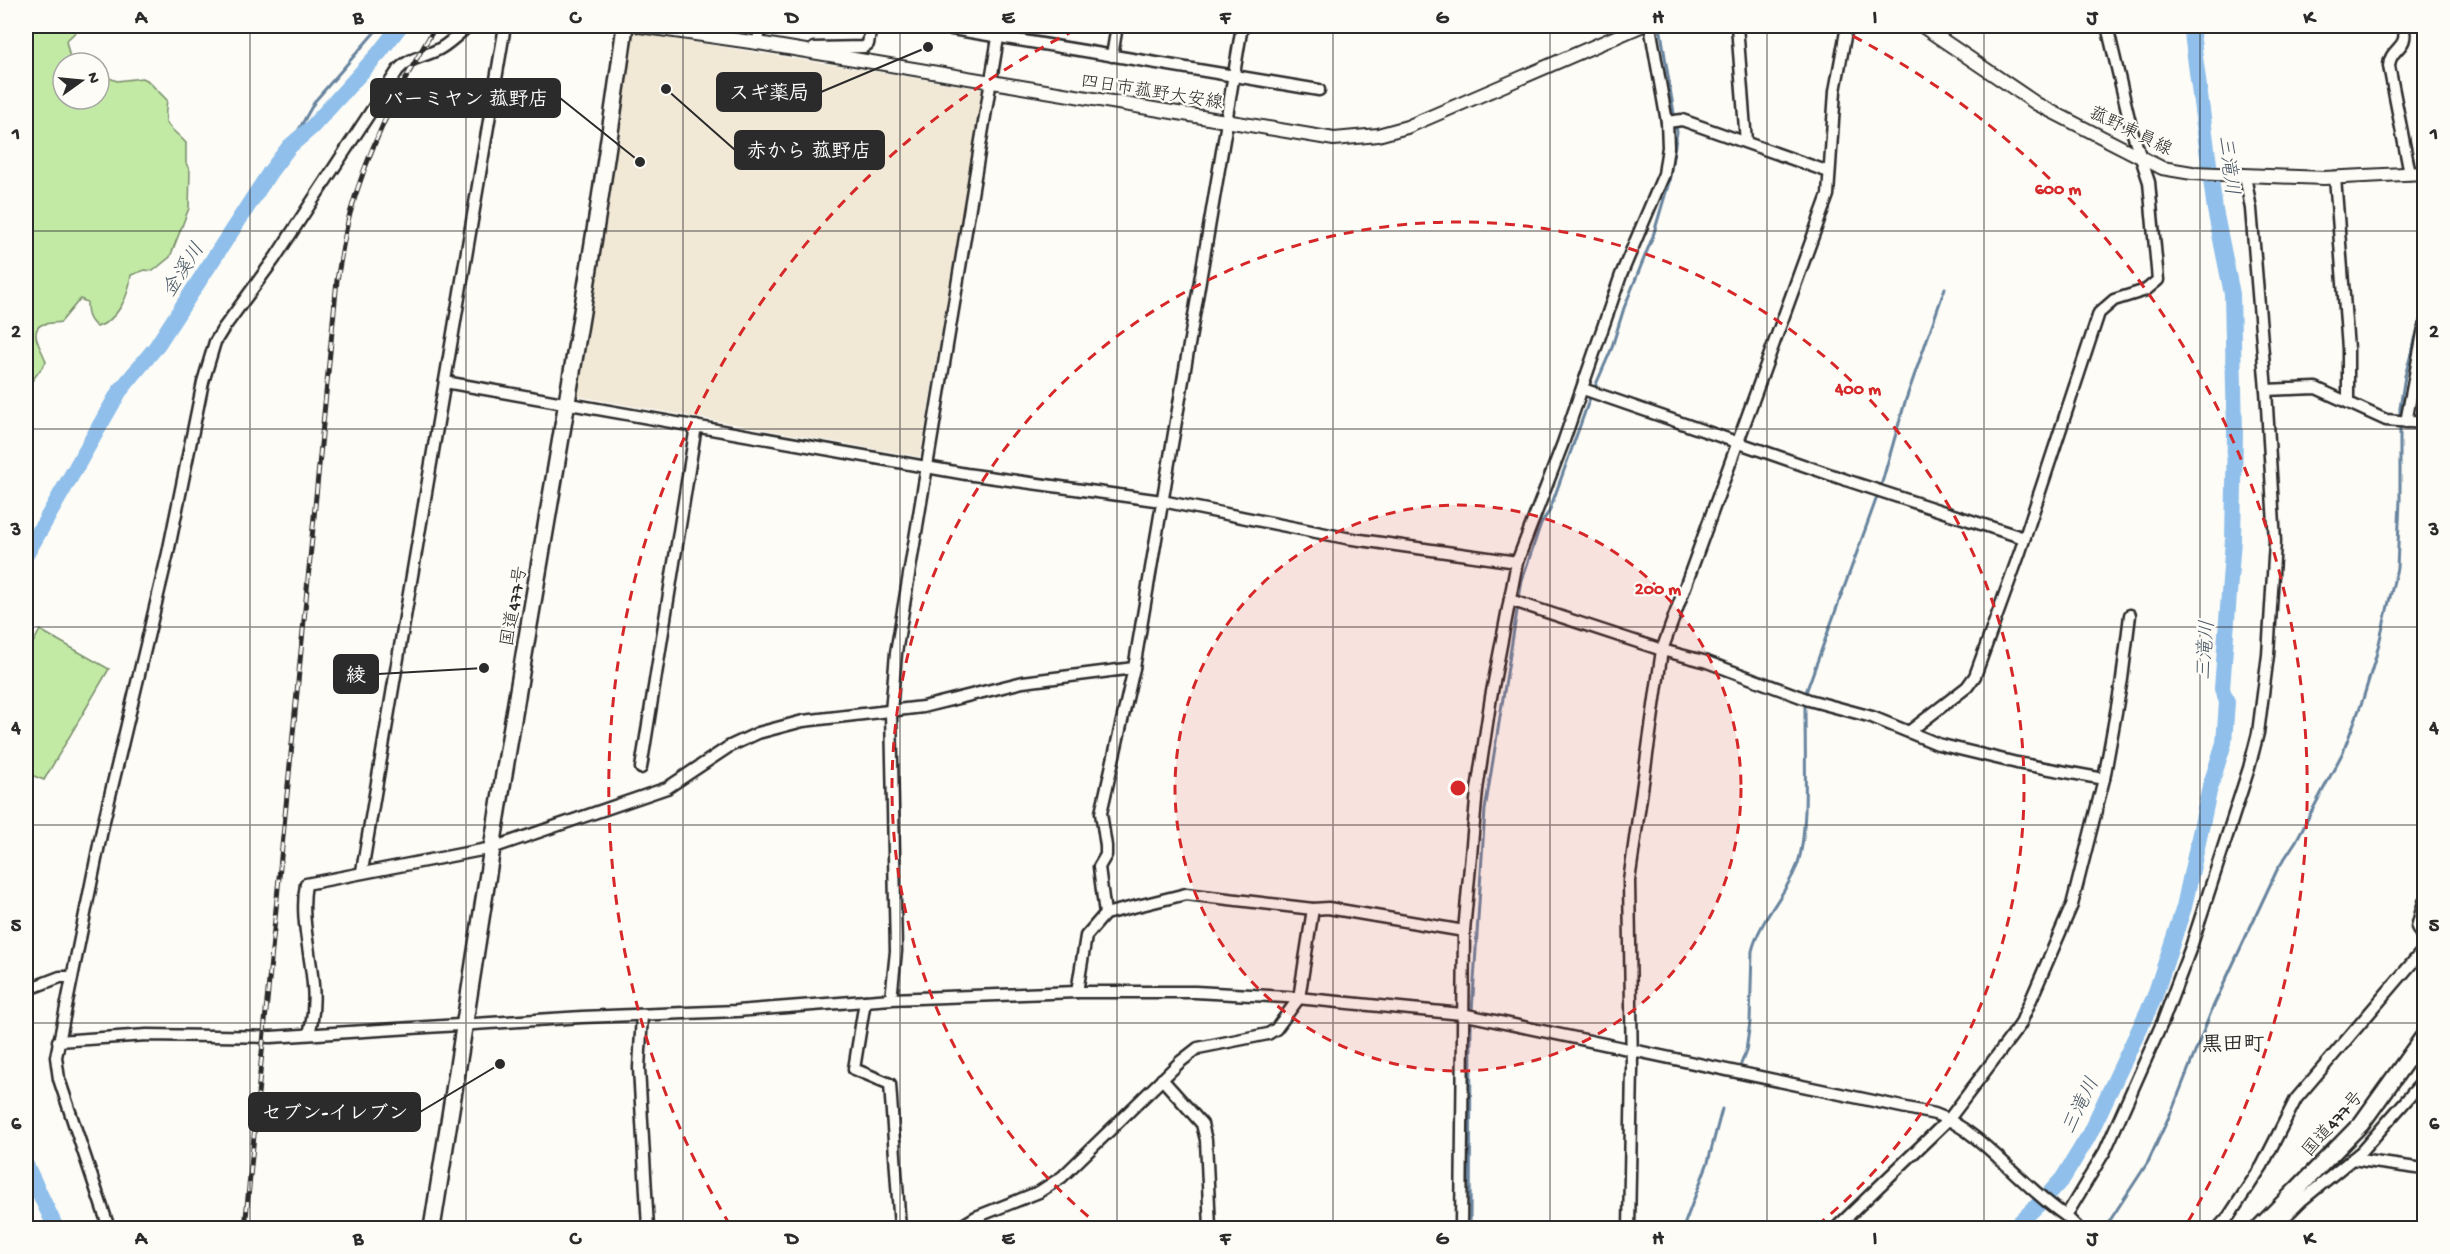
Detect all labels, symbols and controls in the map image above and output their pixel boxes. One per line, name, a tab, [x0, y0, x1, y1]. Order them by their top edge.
text: A	[134, 8, 149, 31]
text: B	[352, 8, 364, 31]
text: C	[569, 8, 583, 31]
text: D	[783, 8, 799, 31]
text: E	[1002, 8, 1016, 31]
text: F	[1219, 8, 1232, 31]
text: G	[1436, 8, 1450, 31]
text: H	[1652, 8, 1664, 31]
text: I	[1873, 8, 1878, 31]
text: J	[2086, 8, 2099, 31]
text: K	[2302, 8, 2317, 31]
north arrow	[51, 51, 111, 111]
text: N	[82, 71, 103, 86]
street label: 四日市菰野大安線	[1079, 71, 1225, 115]
callout: スギ薬局	[717, 73, 821, 111]
callout: バーミヤン 菰野店	[371, 79, 560, 117]
text: スギ薬局	[729, 82, 809, 107]
text: バーミヤン 菰野店	[383, 88, 549, 113]
street label: 菰野東員線	[2085, 102, 2175, 161]
text: 1	[11, 124, 20, 147]
text: 1	[2429, 124, 2438, 147]
callout: 赤から 菰野店	[735, 131, 884, 169]
water label: 三滝川	[2211, 134, 2244, 197]
text: 赤から 菰野店	[747, 140, 871, 165]
text: 600 m	[2035, 180, 2082, 201]
water label: 金溪川	[158, 239, 211, 302]
text: 2	[11, 322, 21, 345]
text: 2	[2429, 322, 2439, 345]
text: 400 m	[1834, 380, 1881, 401]
text: 3	[10, 520, 21, 543]
text: 3	[2428, 520, 2439, 543]
street label: 国道477号	[497, 564, 533, 648]
text: 200 m	[1635, 580, 1681, 601]
water label: 三滝川	[2192, 619, 2221, 681]
callout: 綾	[334, 655, 378, 693]
text: 綾	[346, 665, 366, 689]
text: 4	[10, 718, 21, 741]
text: 4	[2428, 718, 2439, 741]
centre of rings	[1448, 778, 1468, 798]
text: 5	[11, 916, 22, 939]
text: 5	[2429, 916, 2440, 939]
district label: 黒田町	[2202, 1034, 2265, 1059]
water label: 三滝川	[2057, 1074, 2106, 1139]
street label: 国道477号	[2298, 1087, 2369, 1162]
callout: セブン-イレブン	[249, 1093, 420, 1131]
text: セブン-イレブン	[262, 1103, 408, 1127]
text: 6	[11, 1114, 22, 1137]
text: 6	[2429, 1114, 2440, 1137]
text: A	[134, 1229, 149, 1252]
text: B	[352, 1229, 364, 1252]
text: C	[569, 1229, 583, 1252]
text: D	[783, 1229, 799, 1252]
text: E	[1002, 1229, 1016, 1252]
text: F	[1219, 1229, 1232, 1252]
text: G	[1436, 1229, 1450, 1252]
text: H	[1652, 1229, 1664, 1252]
text: I	[1873, 1229, 1878, 1252]
text: J	[2086, 1229, 2099, 1252]
text: K	[2302, 1229, 2317, 1252]

